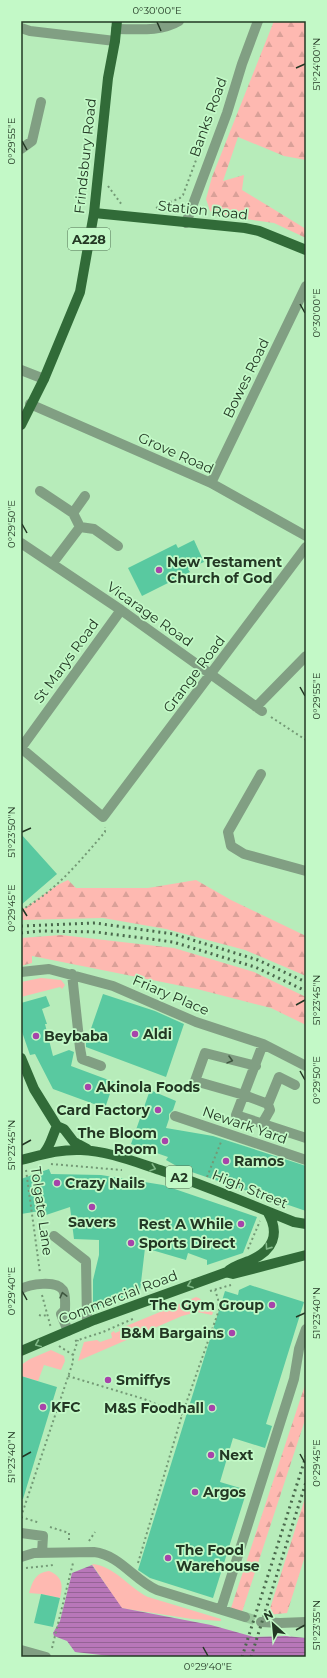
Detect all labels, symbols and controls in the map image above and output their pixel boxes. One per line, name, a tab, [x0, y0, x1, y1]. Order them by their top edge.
text: 0°30'00"E	[132, 4, 182, 17]
text: 51°24'00"N	[310, 38, 323, 90]
street label: Banks Road	[185, 75, 231, 159]
street label: Frindsbury Road	[70, 97, 100, 215]
text: 0°29'55"E	[5, 117, 18, 164]
street label: Station Road	[157, 196, 249, 224]
road number: A228	[68, 228, 110, 250]
text: 0°30'00"E	[310, 288, 323, 338]
street label: Bowes Road	[219, 335, 273, 421]
street label: Grove Road	[135, 428, 217, 478]
text: 0°29'50"E	[5, 500, 18, 548]
place label: New Testament Church of God	[167, 553, 282, 587]
marker: New Testament Church of God	[154, 565, 164, 575]
street label: Vicarage Road	[103, 578, 197, 650]
street label: St Marys Road	[29, 615, 103, 707]
street label: Grange Road	[159, 632, 229, 716]
text: 0°29'55"E	[310, 672, 323, 719]
text: 51°23'50"N	[5, 806, 18, 858]
text: 0°29'45"E	[5, 884, 18, 932]
street label: Friary Place	[130, 971, 212, 1019]
text: 51°23'45"N	[310, 975, 323, 1025]
place label: Aldi	[142, 1025, 172, 1043]
place label: Beybaba	[44, 1027, 108, 1045]
marker: Aldi	[130, 1029, 140, 1039]
marker: Beybaba	[31, 1031, 41, 1041]
one-way arrow	[226, 1055, 233, 1064]
text: 0°29'50"E	[310, 1056, 323, 1104]
place label: Akinola Foods	[95, 1078, 201, 1096]
marker: Akinola Foods	[83, 1082, 93, 1092]
place label: Card Factory	[56, 1101, 151, 1119]
street label: Newark Yard	[200, 1102, 290, 1148]
marker: Card Factory	[153, 1105, 163, 1115]
text: 51°23'45"N	[5, 1120, 18, 1170]
place label: The Bloom Room	[78, 1124, 157, 1158]
marker: The Bloom Room	[160, 1136, 170, 1146]
place label: Ramos	[234, 1152, 285, 1170]
marker: Ramos	[221, 1156, 231, 1166]
one-way arrow	[150, 1163, 157, 1172]
street label: Tolgate Lane	[27, 1165, 57, 1257]
road number: A2	[166, 1166, 192, 1188]
street label: High Street	[209, 1166, 291, 1212]
place label: Crazy Nails	[65, 1174, 145, 1192]
marker: Crazy Nails	[52, 1178, 62, 1188]
marker: Savers	[87, 1202, 97, 1212]
place label: Savers	[68, 1213, 117, 1231]
place label: Rest A While	[139, 1215, 233, 1233]
marker: Rest A While	[236, 1219, 246, 1229]
place label: Sports Direct	[139, 1234, 236, 1252]
marker: Sports Direct	[126, 1238, 136, 1248]
one-way arrow	[265, 1243, 273, 1250]
street label: Commercial Road	[56, 1266, 180, 1328]
text: 0°29'40"E	[5, 1267, 18, 1315]
one-way arrow	[186, 1280, 193, 1288]
text: 51°23'40"N	[310, 1287, 323, 1339]
one-way arrow	[60, 1292, 68, 1299]
place label: The Gym Group	[150, 1296, 264, 1314]
marker: The Gym Group	[267, 1300, 277, 1310]
place label: B&M Bargains	[121, 1324, 225, 1342]
marker: B&M Bargains	[227, 1328, 237, 1338]
one-way arrow	[34, 1339, 42, 1347]
place label: Smiffys	[116, 1371, 171, 1389]
marker: Smiffys	[103, 1375, 113, 1385]
place label: KFC	[51, 1398, 80, 1416]
place label: M&S Foodhall	[104, 1399, 204, 1417]
marker: KFC	[38, 1402, 48, 1412]
marker: M&S Foodhall	[207, 1403, 217, 1413]
text: 51°23'40"N	[5, 1431, 18, 1483]
text: 0°29'45"E	[310, 1439, 323, 1487]
place label: Next	[219, 1446, 253, 1464]
marker: Next	[206, 1450, 216, 1460]
place label: Argos	[202, 1483, 247, 1501]
marker: Argos	[190, 1487, 200, 1497]
place label: The Food Warehouse	[176, 1541, 260, 1575]
marker: The Food Warehouse	[163, 1553, 173, 1563]
text: 51°23'35"N	[310, 1600, 323, 1650]
north arrow	[253, 1604, 293, 1644]
text: N	[261, 1607, 276, 1623]
text: 0°29'40"E	[184, 1660, 232, 1673]

